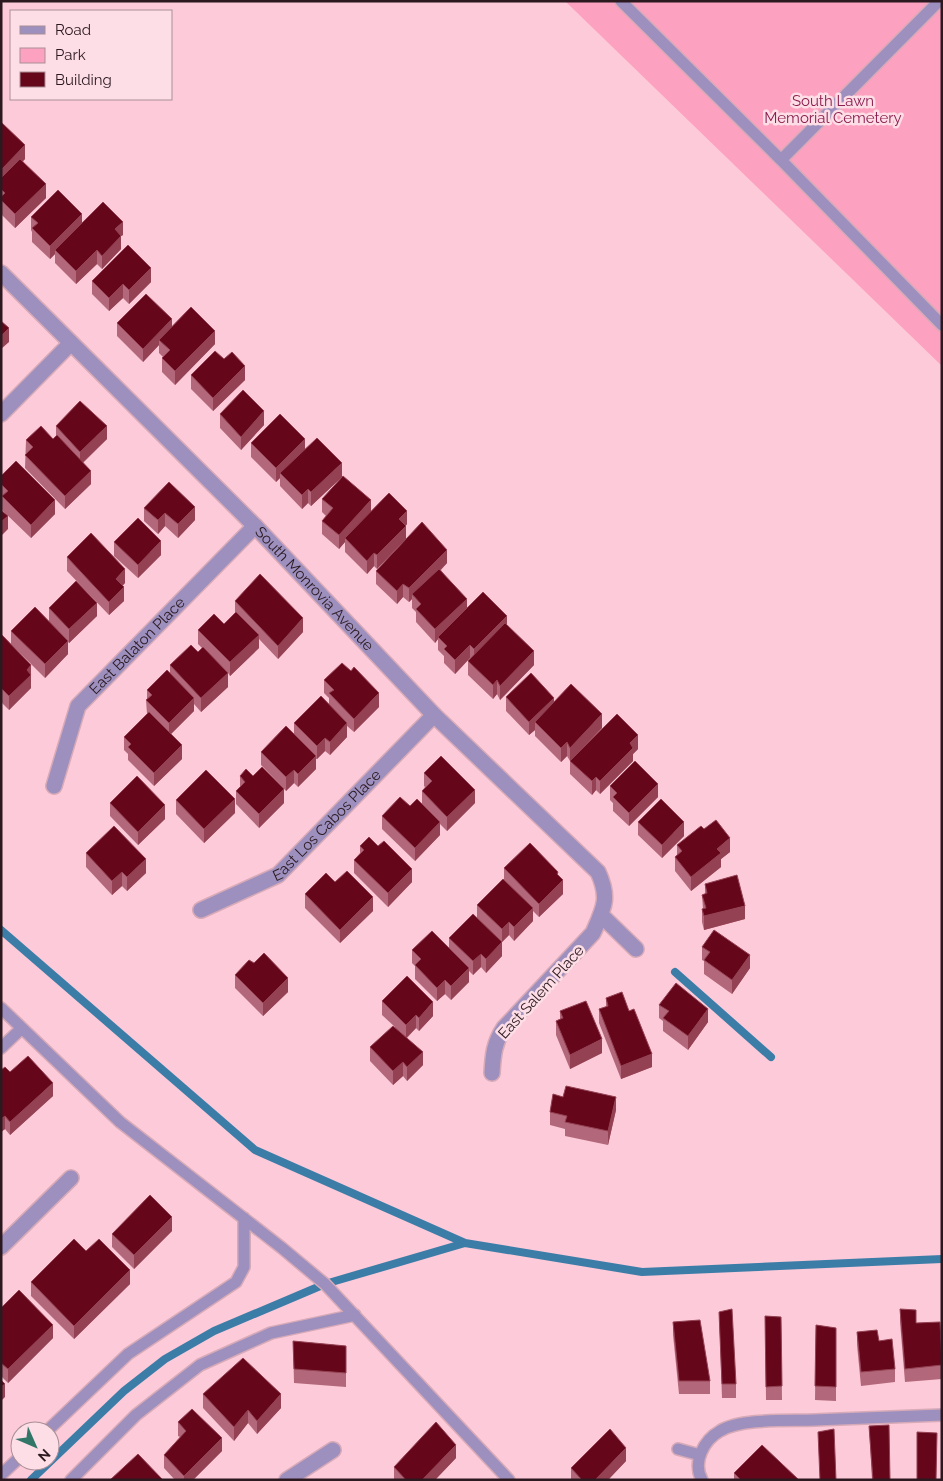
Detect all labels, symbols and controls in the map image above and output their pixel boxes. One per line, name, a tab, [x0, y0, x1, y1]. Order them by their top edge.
legend	[10, 10, 172, 100]
text: Road	[55, 21, 91, 39]
text: Park	[55, 46, 86, 64]
text: Building	[55, 71, 112, 89]
park label: South Lawn Memorial Cemetery	[764, 92, 902, 127]
street label: South Monrovia Avenue	[251, 523, 378, 655]
street label: East Balaton Place	[86, 593, 189, 698]
street label: East Los Cabos Place	[270, 766, 385, 885]
street label: East Salem Place	[494, 941, 588, 1042]
north arrow	[10, 1421, 60, 1471]
text: N	[35, 1446, 54, 1465]

